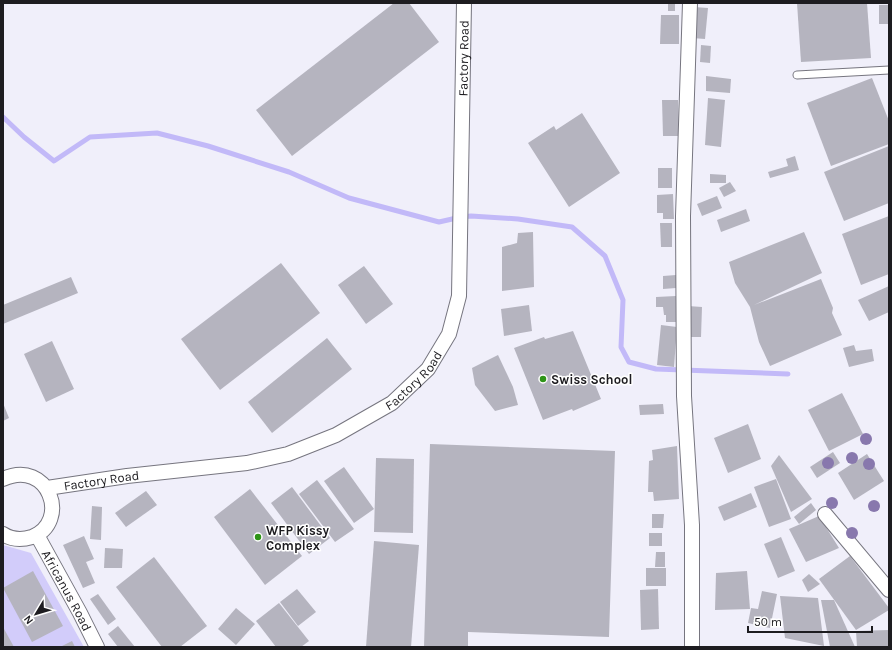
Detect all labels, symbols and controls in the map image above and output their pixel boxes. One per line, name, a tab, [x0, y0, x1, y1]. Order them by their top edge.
street label: Factory Road	[455, 20, 471, 97]
street label: Factory Road	[382, 348, 445, 413]
place label: Swiss School	[551, 372, 632, 387]
marker: Swiss School	[538, 374, 548, 384]
street label: Factory Road	[63, 467, 140, 493]
place label: WFP Kissy Complex	[266, 523, 330, 553]
marker: WFP Kissy Complex	[253, 532, 263, 542]
street label: Africanus Road	[39, 547, 95, 633]
north arrow	[16, 594, 56, 634]
scale bar	[748, 608, 872, 634]
text: N	[21, 613, 36, 627]
text: 50 m	[754, 615, 782, 629]

